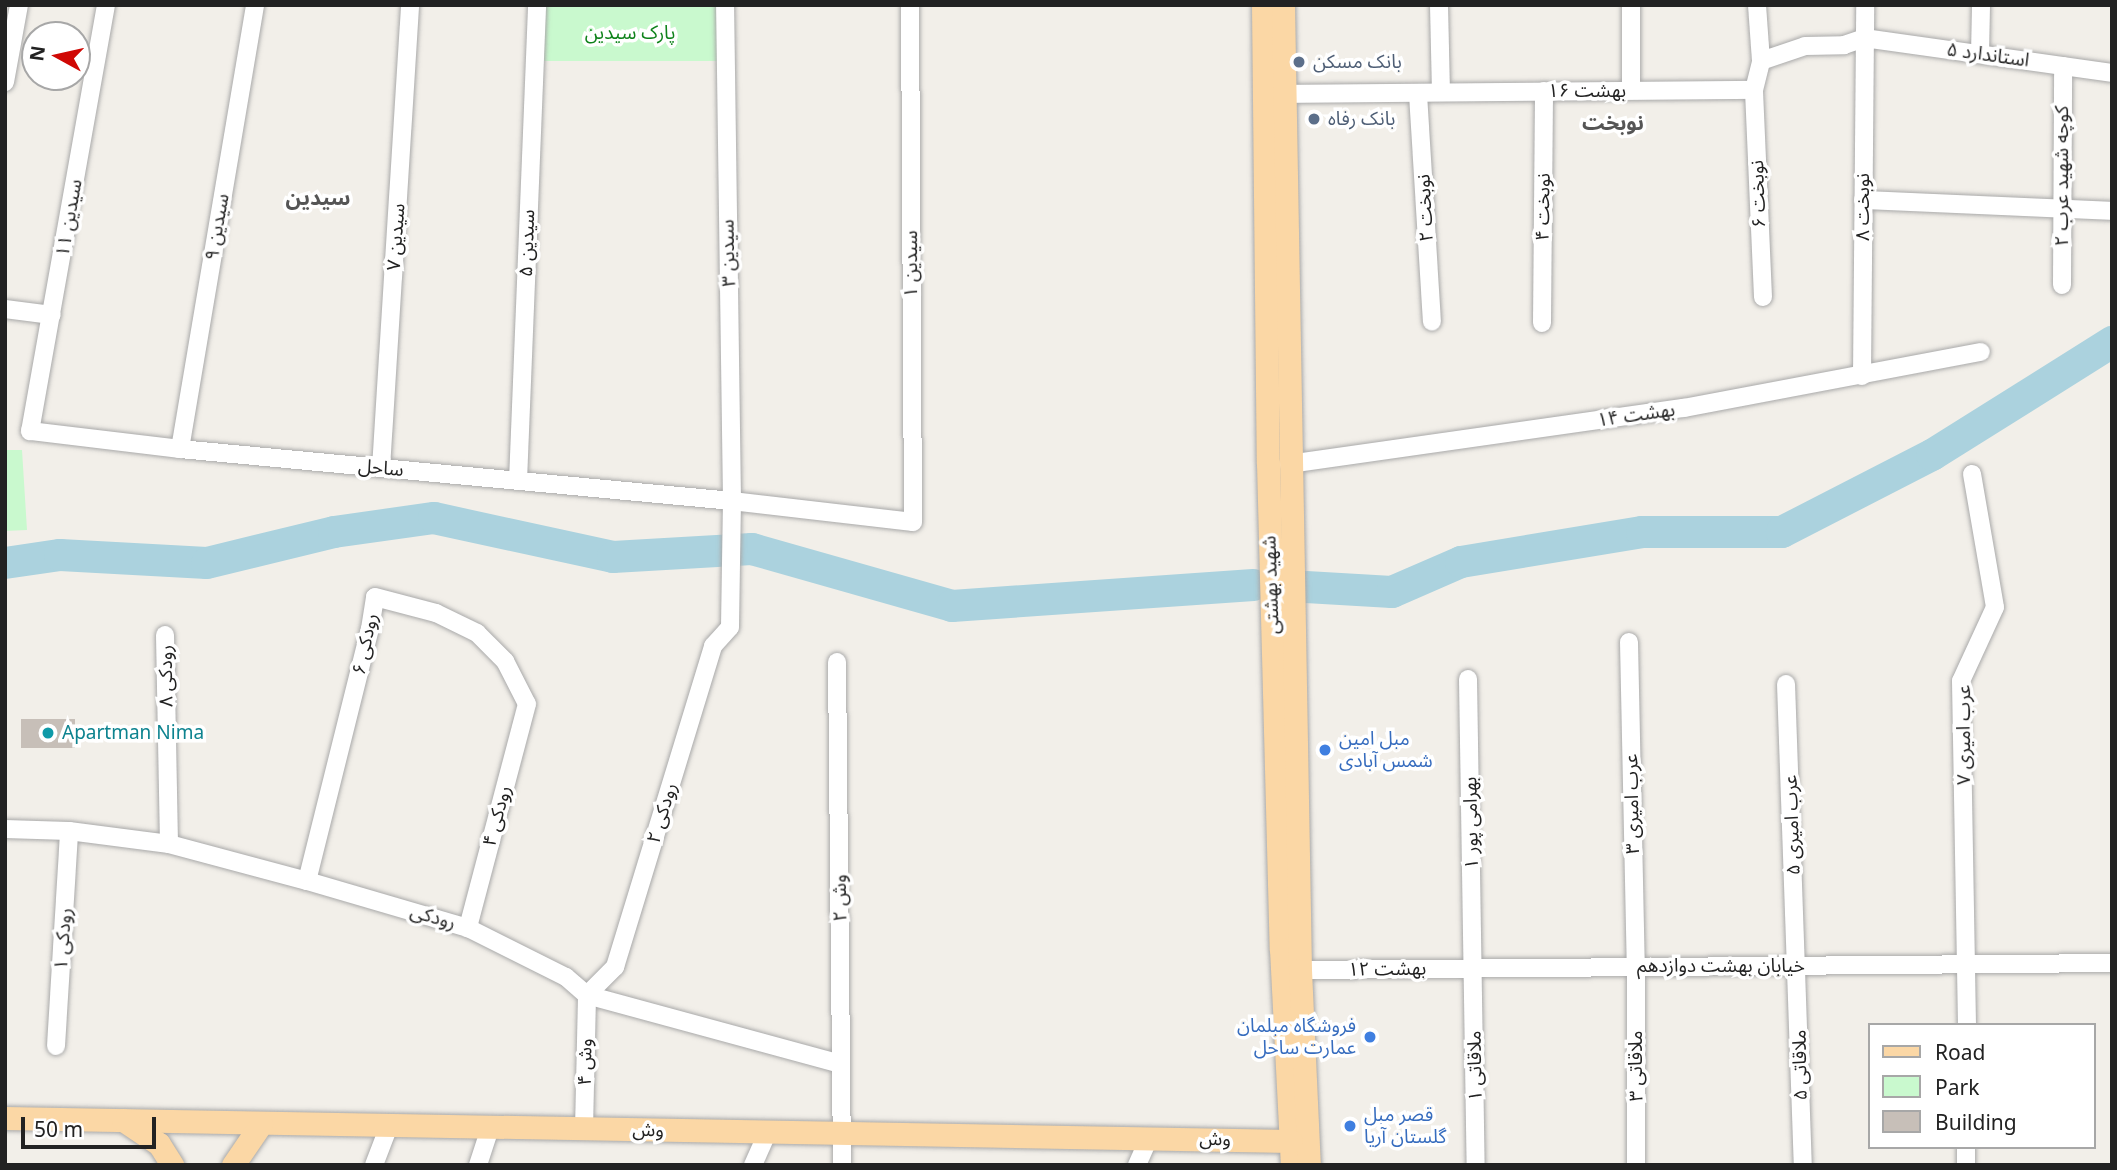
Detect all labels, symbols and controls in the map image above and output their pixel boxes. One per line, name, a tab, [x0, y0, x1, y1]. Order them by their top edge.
north arrow	[21, 21, 91, 91]
park label: پارک سیدین	[585, 22, 675, 44]
street label: ۵ استاندارد	[1945, 38, 2031, 72]
text: N	[23, 44, 51, 63]
place label: بانک مسکن	[1313, 51, 1402, 73]
marker: بانک مسکن	[1291, 54, 1307, 70]
street label: ۱۶ بهشت	[1548, 80, 1626, 102]
street label: کوچه شهید عرب ۲	[2051, 106, 2073, 246]
place label: بانک رفاه	[1328, 108, 1395, 130]
district label: نوبخت	[1582, 109, 1644, 135]
marker: بانک رفاه	[1306, 111, 1322, 127]
street label: نوبخت ۶	[1745, 160, 1771, 228]
street label: ۴ نوبخت	[1531, 173, 1555, 241]
street label: ۸ نوبخت	[1852, 173, 1874, 241]
street label: ۲ نوبخت	[1412, 174, 1438, 242]
street label: ۱۱ سیدین	[51, 177, 87, 259]
district label: سیدین	[286, 184, 350, 210]
street label: ۹ سیدین	[200, 192, 234, 262]
street label: سیدین ۷	[382, 203, 410, 271]
street label: سیدین ۵	[514, 209, 540, 277]
street label: سیدین ۳	[716, 219, 740, 287]
street label: سیدین ۱	[900, 230, 922, 298]
street label: بهشت ۱۴	[1596, 398, 1676, 432]
street label: ساحل	[357, 455, 405, 481]
street label: شهید بهشتی	[1258, 535, 1284, 635]
street label: رودکی ۶	[347, 611, 383, 677]
street label: رودکی ۸	[154, 645, 178, 707]
street label: ۷ عرب امیری	[1953, 685, 1975, 785]
place label: Apartman Nima	[62, 722, 204, 744]
marker: Apartman Nima	[40, 725, 56, 741]
place label: مبل امین شمس آبادی	[1339, 728, 1433, 772]
marker: مبل امین شمس آبادی	[1317, 742, 1333, 758]
street label: ۳ عرب امیری	[1620, 754, 1644, 854]
street label: ۵ عرب امیری	[1779, 775, 1805, 875]
street label: ۱ بهرامی پور	[1459, 776, 1483, 870]
street label: رودکی ۲	[642, 780, 682, 846]
street label: رودکی ۴	[478, 783, 516, 849]
street label: وش ۲	[828, 874, 852, 922]
street label: رودکی	[408, 900, 458, 934]
street label: رودکی ۱	[49, 907, 77, 971]
street label: خیابان بهشت دوازدهم	[1637, 955, 1805, 977]
street label: ۱۲ بهشت	[1348, 957, 1426, 981]
place label: فروشگاه مبلمان عمارت ساحل	[1237, 1015, 1356, 1059]
legend	[1868, 1023, 2096, 1149]
marker: فروشگاه مبلمان عمارت ساحل	[1362, 1029, 1378, 1045]
street label: ملاقاتی ۵	[1788, 1029, 1812, 1101]
street label: ملاقاتی ۱	[1463, 1030, 1487, 1102]
street label: ملاقاتی ۳	[1625, 1031, 1647, 1101]
street label: وش ۴	[573, 1038, 597, 1086]
text: Road	[1935, 1038, 1985, 1066]
text: Park	[1935, 1073, 1979, 1101]
scale bar	[24, 1104, 159, 1148]
place label: قصر مبل گلستان آریا	[1364, 1104, 1446, 1148]
text: Building	[1935, 1108, 2017, 1136]
text: 50 m	[34, 1115, 83, 1143]
street label: وش	[632, 1118, 664, 1142]
marker: قصر مبل گلستان آریا	[1342, 1118, 1358, 1134]
street label: وش	[1199, 1127, 1231, 1151]

